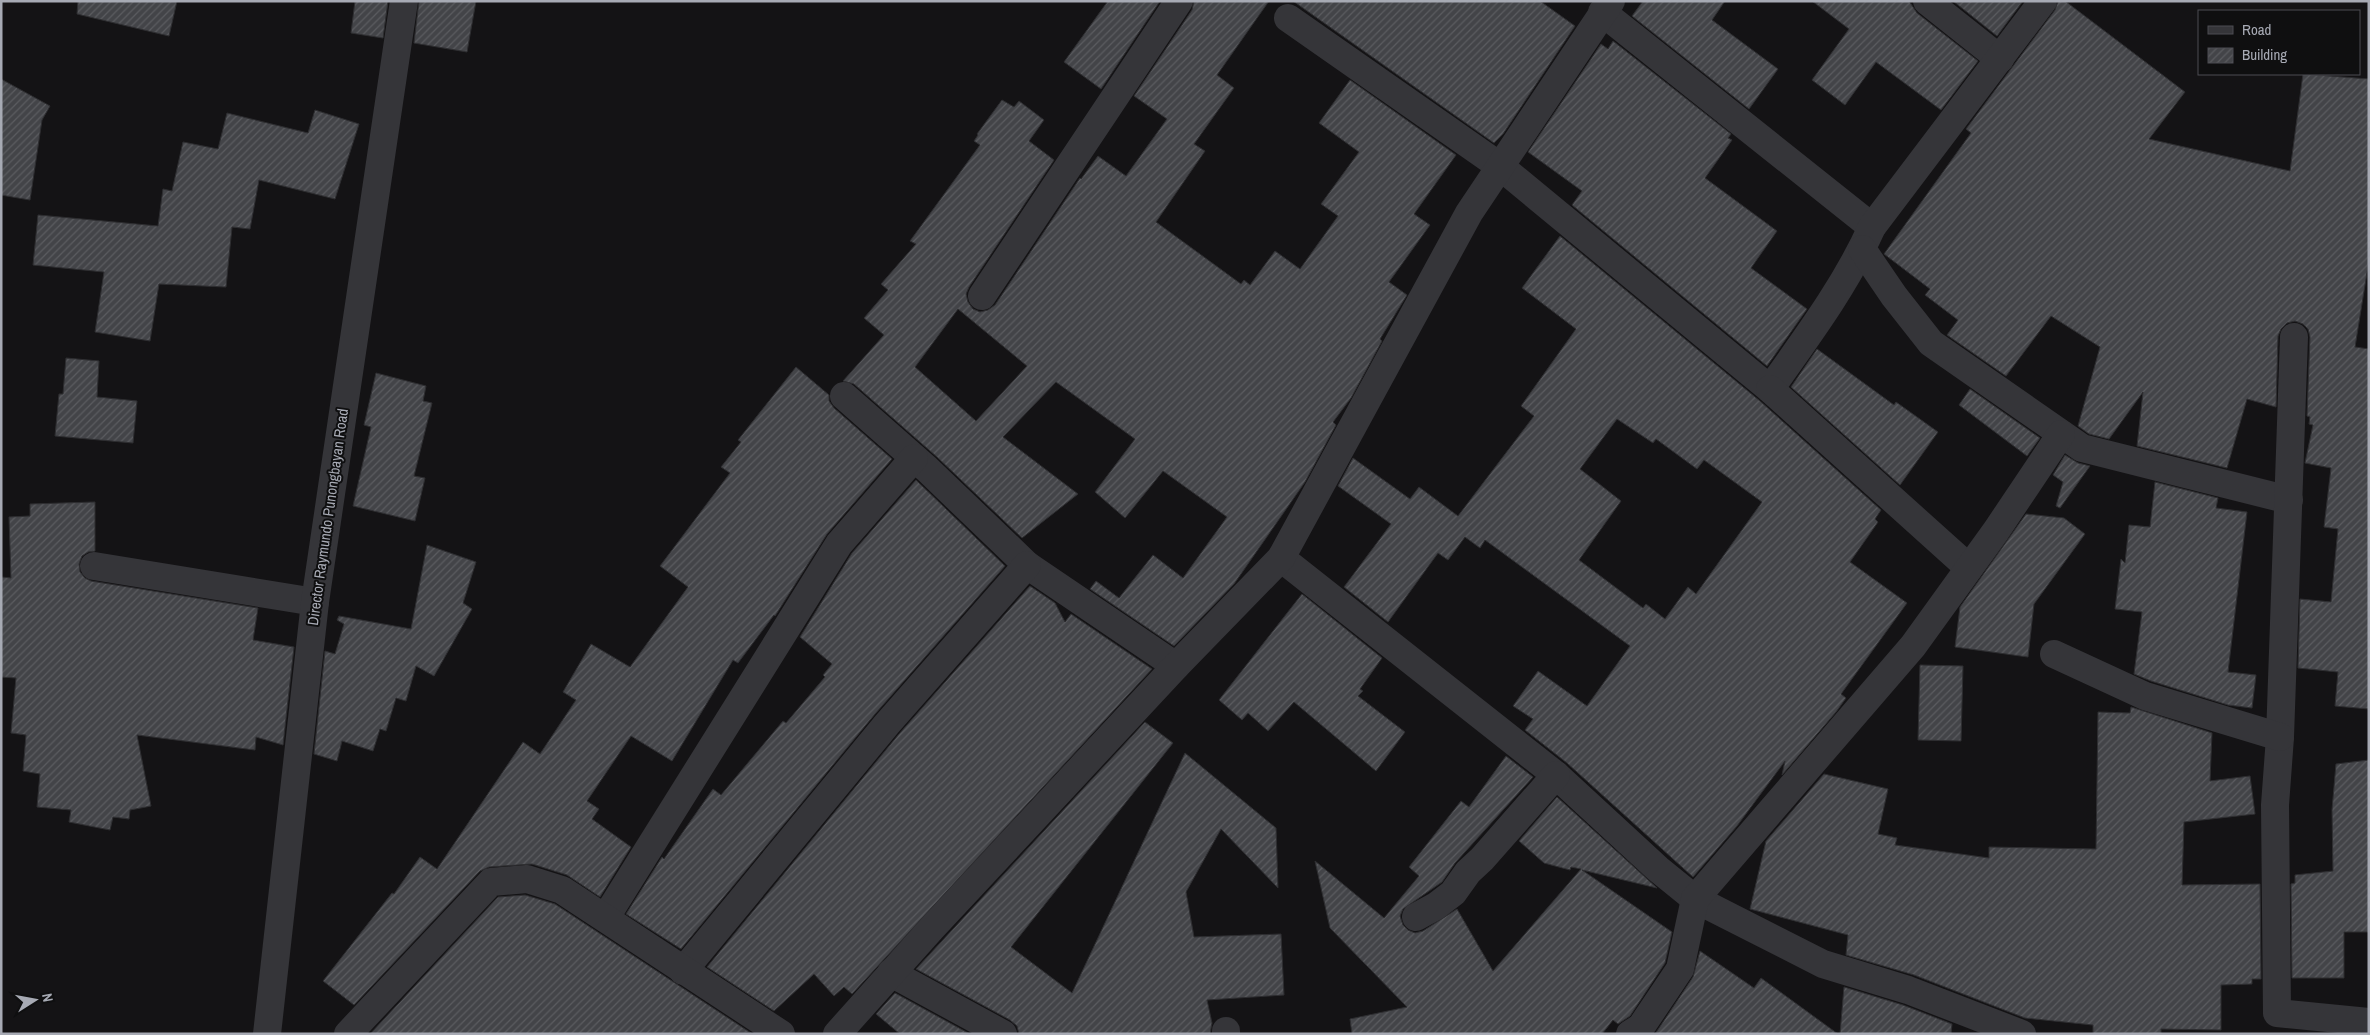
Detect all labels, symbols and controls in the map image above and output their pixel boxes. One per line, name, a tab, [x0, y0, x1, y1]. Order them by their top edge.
legend	[2198, 10, 2360, 75]
text: Road	[2242, 19, 2271, 40]
text: Building	[2242, 44, 2287, 65]
street label: Director Raymundo Punongbayan Road	[302, 407, 353, 627]
north arrow	[10, 975, 60, 1025]
text: N	[38, 992, 57, 1003]

